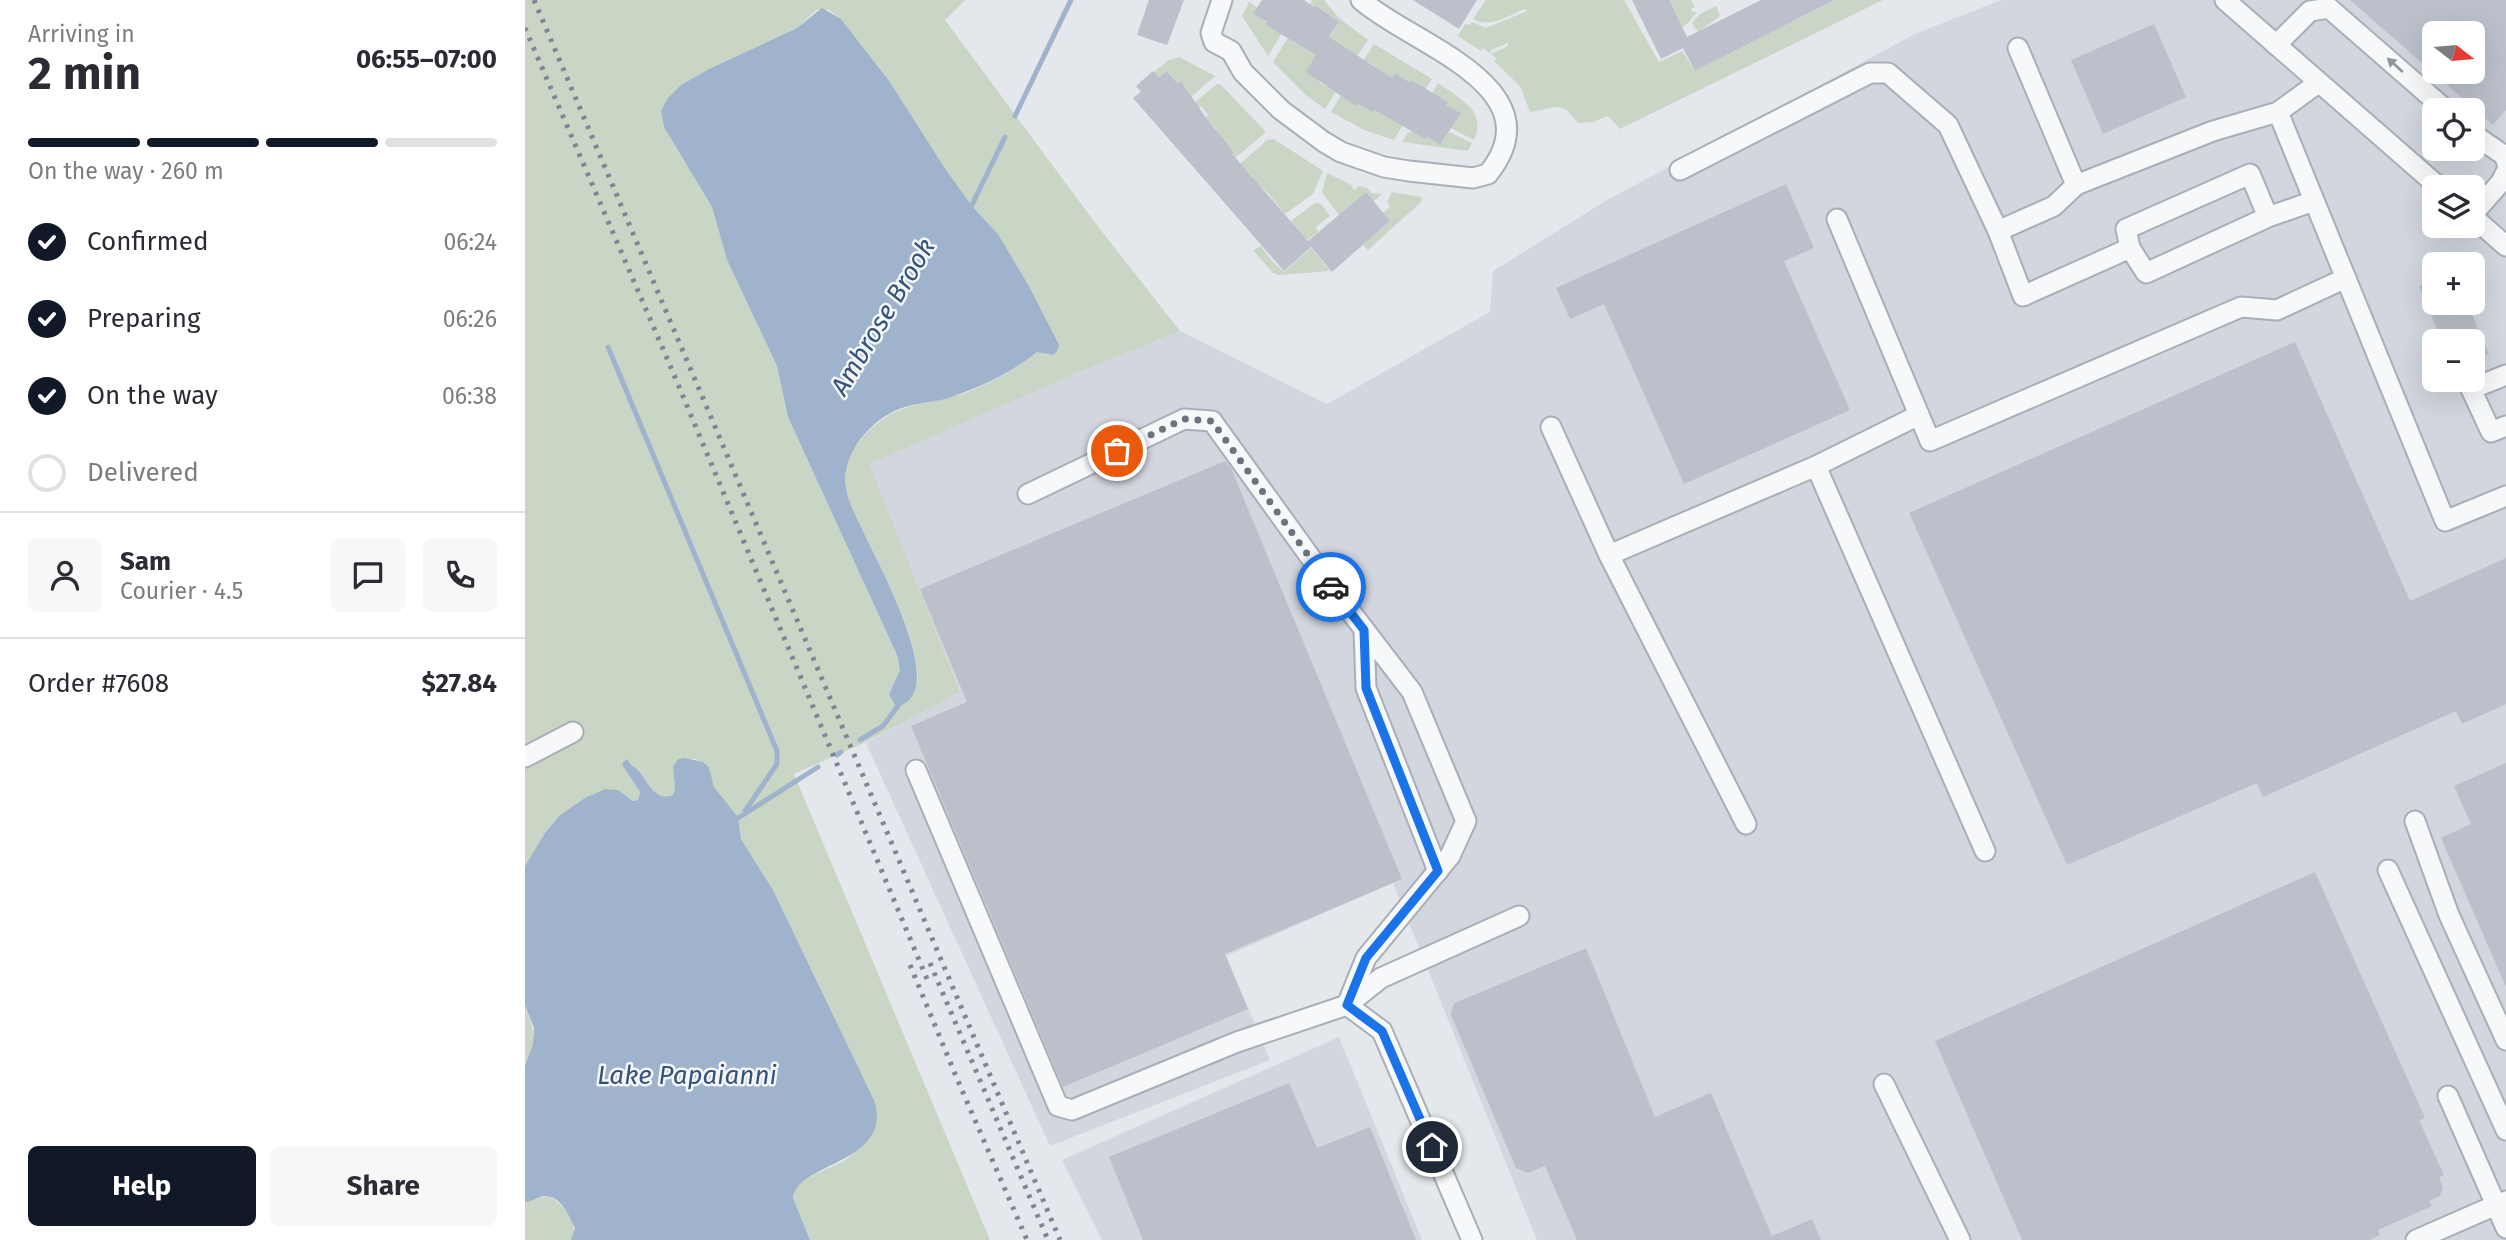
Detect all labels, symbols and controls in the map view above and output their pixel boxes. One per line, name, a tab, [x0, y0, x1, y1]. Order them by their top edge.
text: Arriving in	[28, 20, 135, 48]
north arrow	[2422, 21, 2485, 84]
map controls	[2422, 21, 2485, 392]
text: 06:55–07:00	[356, 44, 497, 75]
text: 2 min	[28, 46, 141, 101]
one-way arrow	[2386, 57, 2404, 73]
button: locate	[2422, 98, 2485, 161]
text: On the way · 260 m	[28, 157, 224, 185]
button: layers	[2422, 175, 2485, 238]
icon: check	[28, 223, 66, 261]
text: Confirmed	[87, 226, 208, 257]
text: 06:24	[443, 228, 497, 256]
water label: Ambrose Brook	[824, 233, 942, 402]
button: +	[2422, 252, 2485, 315]
icon: check	[28, 300, 66, 338]
text: Preparing	[87, 303, 200, 334]
text: 06:26	[443, 305, 497, 333]
button: −	[2422, 329, 2485, 392]
icon: check	[28, 377, 66, 415]
text: On the way	[87, 380, 218, 411]
text: 06:38	[442, 382, 497, 410]
pin	[1087, 421, 1147, 481]
icon: bag	[1098, 432, 1136, 470]
text: Delivered	[87, 457, 199, 488]
button: person	[28, 538, 102, 612]
button: chat	[331, 538, 405, 612]
button: phone	[423, 538, 497, 612]
text: Sam	[120, 546, 171, 577]
courier	[1296, 552, 1366, 622]
icon: car	[1312, 568, 1350, 606]
text: Courier · 4.5	[120, 577, 243, 605]
text: Order #7608	[28, 668, 169, 699]
text: $27.84	[422, 668, 497, 699]
water label: Lake Papaianni	[597, 1060, 777, 1091]
pin	[1402, 1117, 1462, 1177]
icon: home	[1413, 1128, 1451, 1166]
button: Help	[28, 1146, 256, 1226]
button: Share	[270, 1146, 497, 1226]

